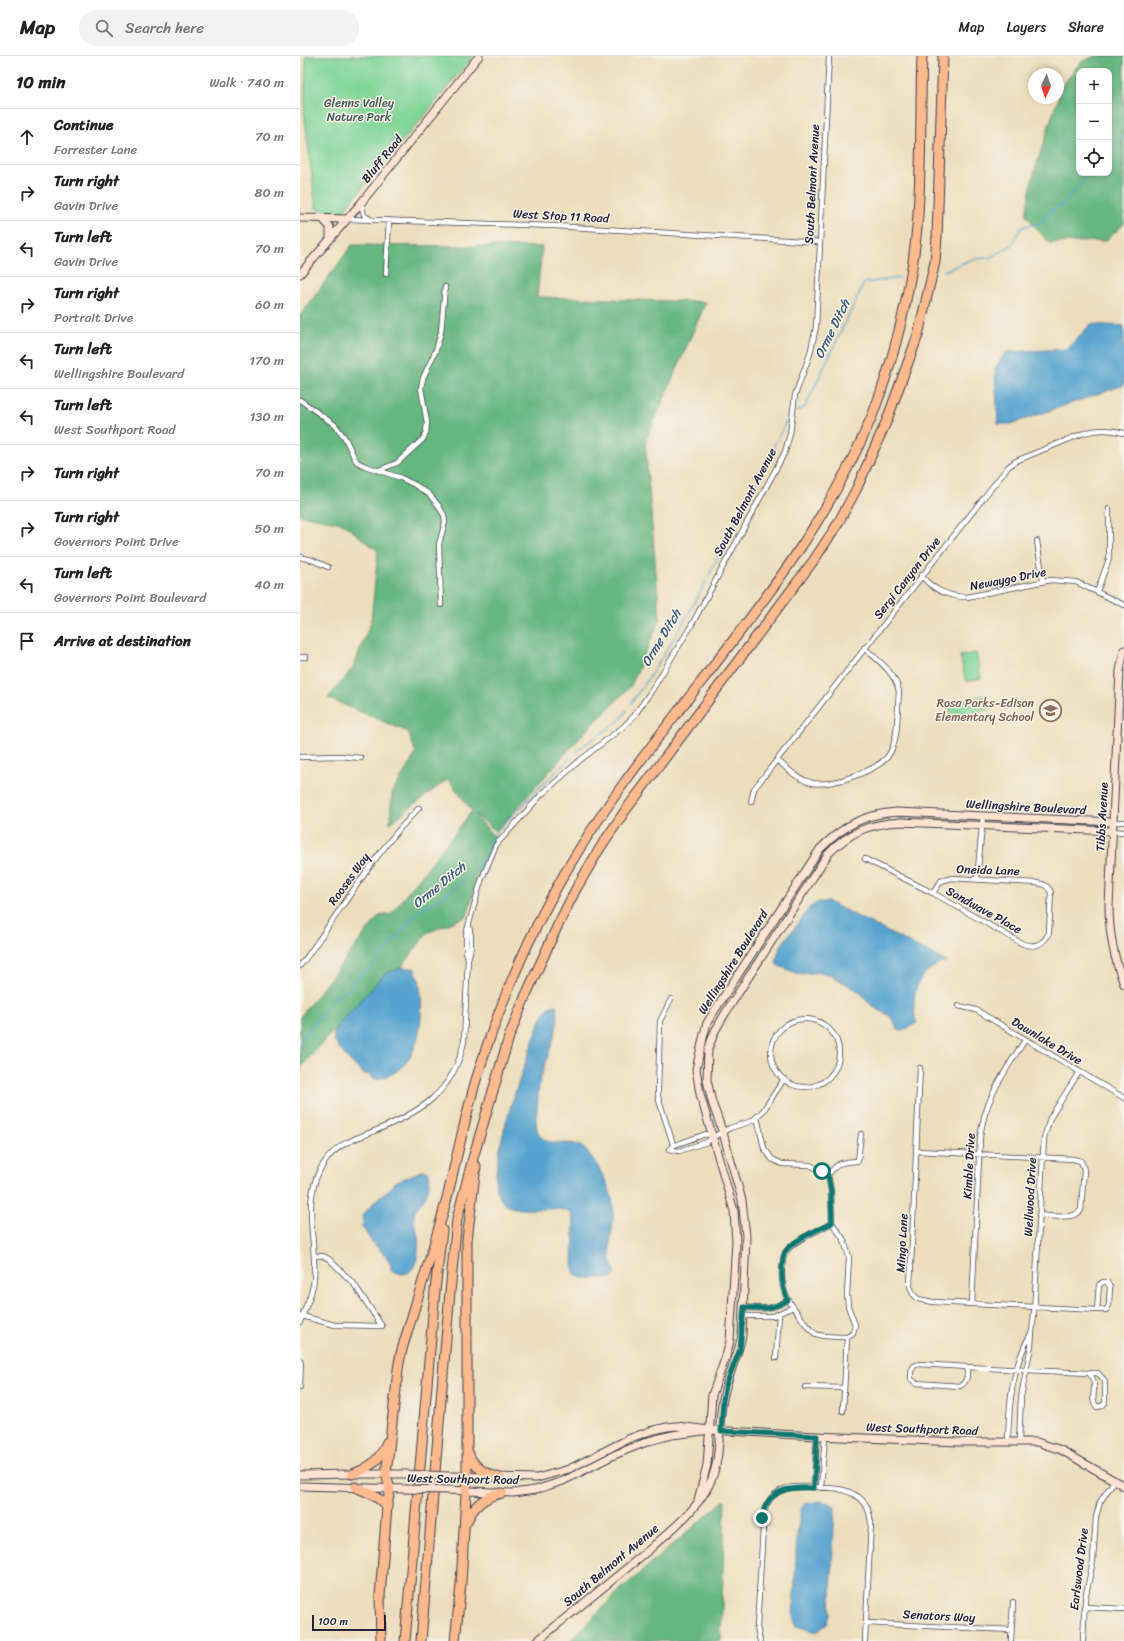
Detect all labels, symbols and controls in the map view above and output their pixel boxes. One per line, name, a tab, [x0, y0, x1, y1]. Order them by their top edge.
search box	[79, 10, 359, 46]
text: Map	[20, 11, 55, 44]
text: Search here	[125, 15, 204, 41]
text: Map	[959, 15, 984, 40]
text: Layers	[1006, 15, 1046, 40]
text: Share	[1068, 15, 1104, 40]
icon: search	[93, 17, 115, 39]
text: 10 min	[16, 67, 65, 97]
north arrow	[1028, 68, 1064, 104]
map controls	[1076, 68, 1112, 176]
button: +	[1076, 68, 1112, 104]
text: Walk · 740 m	[209, 71, 284, 94]
park label: Glenns Valley Nature Park	[324, 92, 395, 128]
button: −	[1076, 104, 1112, 140]
text: Continue	[54, 112, 114, 138]
street label: South Belmont Avenue	[798, 123, 826, 245]
text: 70 m	[255, 125, 284, 148]
icon: ahead	[16, 126, 38, 148]
street label: Bluff Road	[356, 129, 410, 188]
text: Forrester Lane	[54, 138, 137, 161]
button: locate	[1076, 140, 1112, 176]
text: Turn right	[54, 168, 119, 194]
text: 80 m	[255, 181, 284, 204]
icon: right	[16, 182, 38, 204]
text: Gavin Drive	[54, 194, 118, 217]
street label: West Stop 11 Road	[512, 202, 611, 230]
text: Turn left	[54, 224, 112, 250]
text: 70 m	[255, 237, 284, 260]
icon: left	[16, 238, 38, 260]
text: Gavin Drive	[54, 250, 118, 273]
text: Turn right	[54, 280, 119, 306]
text: 60 m	[255, 293, 284, 316]
icon: right	[16, 294, 38, 316]
water label: Orme Ditch	[808, 294, 857, 363]
text: Portrait Drive	[54, 306, 133, 329]
text: Turn left	[54, 336, 112, 362]
text: 170 m	[249, 349, 284, 372]
icon: left	[16, 350, 38, 372]
text: Wellingshire Boulevard	[54, 362, 184, 385]
text: Turn left	[54, 392, 112, 418]
text: 130 m	[250, 405, 284, 428]
icon: left	[16, 406, 38, 428]
text: West Southport Road	[54, 418, 175, 441]
street label: South Belmont Avenue	[707, 444, 783, 560]
text: Turn right	[54, 460, 119, 486]
text: 70 m	[255, 461, 284, 484]
icon: right	[16, 462, 38, 484]
text: Turn right	[54, 504, 119, 530]
text: 50 m	[254, 517, 284, 540]
icon: right	[16, 518, 38, 540]
text: Governors Point Drive	[54, 530, 179, 553]
street label: Sergi Canyon Drive	[868, 532, 947, 624]
text: Turn left	[54, 560, 112, 586]
street label: Newaygo Drive	[968, 561, 1048, 597]
text: 40 m	[254, 573, 284, 596]
icon: left	[16, 574, 38, 596]
text: Governors Point Boulevard	[54, 586, 206, 609]
water label: Orme Ditch	[635, 604, 688, 671]
text: Arrive at destination	[54, 628, 191, 654]
icon: arrive	[16, 630, 38, 652]
place label: Rosa Parks-Edison Elementary School	[935, 692, 1035, 728]
school or university icon: Rosa Parks-Edison Elementary School	[1037, 697, 1063, 723]
street label: Tibbs Avenue	[1089, 782, 1115, 852]
street label: Wellingshire Boulevard	[965, 793, 1087, 821]
street label: Rooses Way	[322, 847, 376, 910]
water label: Orme Ditch	[407, 855, 472, 914]
street label: Oneida Lane	[956, 858, 1020, 882]
street label: Sandwave Place	[942, 880, 1026, 940]
street label: Wellingshire Boulevard	[692, 905, 774, 1019]
street label: Dawnlake Drive	[1007, 1011, 1087, 1071]
street label: Kimble Drive	[956, 1132, 982, 1200]
street label: Wellwood Drive	[1017, 1157, 1043, 1237]
route start	[813, 1162, 831, 1180]
street label: Mingo Lane	[889, 1213, 915, 1273]
street label: West Southport Road	[866, 1416, 979, 1442]
street label: West Southport Road	[407, 1467, 520, 1491]
route end	[753, 1509, 771, 1527]
street label: South Belmont Avenue	[558, 1518, 664, 1612]
street label: Earlswood Drive	[1063, 1527, 1095, 1611]
street label: Senators Way	[902, 1603, 977, 1629]
text: 100 m	[318, 1612, 348, 1631]
scale bar	[312, 1613, 386, 1632]

